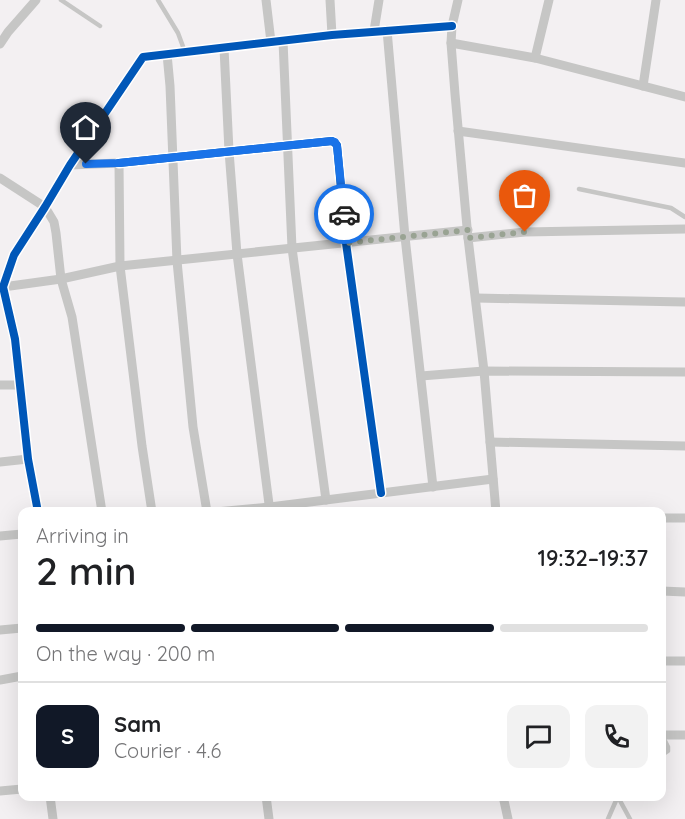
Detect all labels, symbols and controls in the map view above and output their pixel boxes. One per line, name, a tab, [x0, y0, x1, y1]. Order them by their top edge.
pin	[60, 102, 111, 164]
icon: home	[69, 111, 102, 144]
pin	[499, 170, 550, 232]
icon: bag	[508, 179, 541, 212]
courier	[314, 184, 374, 244]
icon: car	[328, 198, 361, 231]
text: Arriving in	[36, 523, 129, 548]
text: 19:32–19:37	[538, 544, 648, 572]
text: 2 min	[36, 546, 137, 595]
text: On the way · 200 m	[36, 641, 215, 666]
button: chat	[507, 705, 570, 768]
button: phone	[585, 705, 648, 768]
text: Sam	[114, 710, 161, 738]
text: S	[61, 722, 74, 750]
text: Courier · 4.6	[114, 738, 221, 763]

